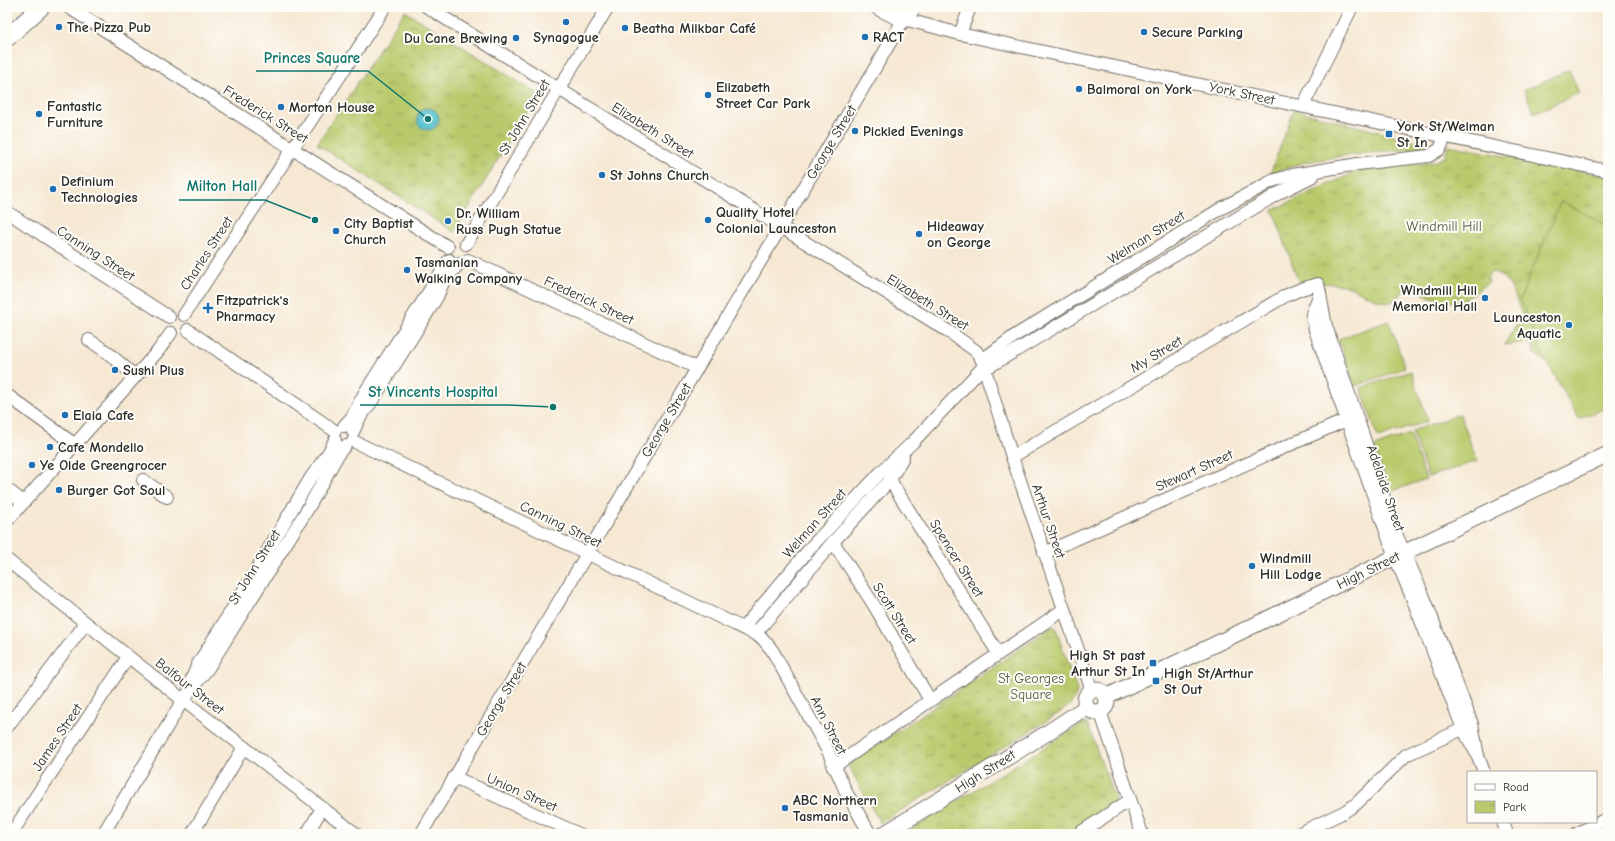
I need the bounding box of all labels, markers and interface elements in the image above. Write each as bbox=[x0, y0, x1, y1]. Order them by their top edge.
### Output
marker: Synagogue bbox=[561, 17, 571, 27]
place label: The Pizza Pub bbox=[67, 19, 151, 36]
place label: Beatha Milkbar Café bbox=[633, 20, 756, 37]
marker: The Pizza Pub bbox=[54, 22, 64, 32]
marker: Beatha Milkbar Café bbox=[620, 23, 630, 33]
place label: Secure Parking bbox=[1152, 24, 1243, 41]
marker: Secure Parking bbox=[1139, 27, 1149, 37]
place label: Synagogue bbox=[533, 29, 599, 46]
place label: RACT bbox=[873, 29, 905, 46]
place label: Du Cane Brewing bbox=[404, 30, 508, 47]
marker: RACT bbox=[860, 32, 870, 42]
marker: Du Cane Brewing bbox=[511, 33, 521, 43]
callout: Princes Square bbox=[256, 44, 368, 71]
text: Princes Square bbox=[264, 49, 360, 67]
street label: St John Street bbox=[495, 76, 554, 158]
street label: York Street bbox=[1207, 78, 1277, 109]
place label: Elizabeth Street Car Park bbox=[716, 79, 810, 112]
place label: Balmoral on York bbox=[1087, 81, 1192, 98]
street label: Frederick Street bbox=[220, 82, 312, 148]
marker: Balmoral on York bbox=[1074, 84, 1084, 94]
marker: Elizabeth Street Car Park bbox=[703, 90, 713, 100]
place label: Fantastic Furniture bbox=[47, 98, 103, 131]
street label: Elizabeth Street bbox=[609, 98, 698, 163]
place label: Morton House bbox=[289, 99, 375, 116]
street label: George Street bbox=[803, 101, 861, 183]
marker: Morton House bbox=[276, 102, 286, 112]
marker: Fantastic Furniture bbox=[34, 109, 44, 119]
place label: York St/Welman St In bbox=[1397, 118, 1495, 151]
place label: Pickled Evenings bbox=[863, 123, 963, 140]
marker: Pickled Evenings bbox=[850, 126, 860, 136]
marker: York St/Welman St In bbox=[1384, 129, 1394, 139]
place label: St Johns Church bbox=[610, 167, 709, 184]
marker: St Johns Church bbox=[597, 170, 607, 180]
place label: Definium Technologies bbox=[61, 173, 137, 206]
callout: Milton Hall bbox=[179, 173, 265, 200]
text: Milton Hall bbox=[187, 177, 257, 195]
marker: Definium Technologies bbox=[48, 184, 58, 194]
place label: Quality Hotel Colonial Launceston bbox=[716, 204, 836, 237]
place label: Dr. William Russ Pugh Statue bbox=[456, 205, 561, 238]
street label: Welman Street bbox=[1105, 206, 1189, 268]
street label: Charles Street bbox=[176, 212, 237, 293]
place label: City Baptist Church bbox=[344, 215, 414, 248]
marker: Quality Hotel Colonial Launceston bbox=[703, 215, 713, 225]
marker: Dr. William Russ Pugh Statue bbox=[443, 216, 453, 226]
place label: Hideaway on George bbox=[927, 218, 991, 251]
park label: Windmill Hill bbox=[1406, 218, 1482, 235]
street label: Canning Street bbox=[54, 222, 139, 285]
marker: City Baptist Church bbox=[331, 226, 341, 236]
marker: Hideaway on George bbox=[914, 229, 924, 239]
place label: Tasmanian Walking Company bbox=[415, 254, 523, 287]
marker: Tasmanian Walking Company bbox=[402, 265, 412, 275]
street label: Elizabeth Street bbox=[884, 270, 973, 335]
street label: Frederick Street bbox=[541, 272, 637, 329]
place label: Windmill Hill Memorial Hall bbox=[1392, 282, 1477, 315]
place label: Fitzpatrick's Pharmacy bbox=[216, 292, 288, 325]
marker: Windmill Hill Memorial Hall bbox=[1480, 293, 1490, 303]
marker: Fitzpatrick's Pharmacy bbox=[203, 303, 213, 313]
place label: Launceston Aquatic bbox=[1493, 309, 1561, 342]
marker: Launceston Aquatic bbox=[1564, 320, 1574, 330]
street label: My Street bbox=[1127, 332, 1186, 377]
place label: Sushi Plus bbox=[123, 362, 184, 379]
marker: Sushi Plus bbox=[110, 365, 120, 375]
callout: St Vincents Hospital bbox=[360, 378, 506, 405]
street label: George Street bbox=[638, 379, 696, 461]
text: St Vincents Hospital bbox=[368, 383, 498, 401]
place label: Elaia Cafe bbox=[73, 407, 134, 424]
marker: Elaia Cafe bbox=[60, 410, 70, 420]
place label: Cafe Mondello bbox=[58, 439, 144, 456]
marker: Cafe Mondello bbox=[45, 442, 55, 452]
street label: Adelaide Street bbox=[1363, 443, 1409, 535]
street label: Stewart Street bbox=[1153, 445, 1236, 495]
place label: Ye Olde Greengrocer bbox=[40, 457, 167, 474]
marker: Ye Olde Greengrocer bbox=[27, 460, 37, 470]
place label: Burger Got Soul bbox=[67, 482, 165, 499]
street label: Arthur Street bbox=[1028, 482, 1070, 562]
street label: Welman Street bbox=[779, 484, 851, 562]
marker: Burger Got Soul bbox=[54, 485, 64, 495]
street label: Canning Street bbox=[517, 497, 606, 552]
street label: Spencer Street bbox=[926, 516, 988, 601]
street label: St John Street bbox=[225, 526, 285, 608]
street label: High Street bbox=[1334, 547, 1403, 593]
place label: Windmill Hill Lodge bbox=[1260, 550, 1321, 583]
marker: Windmill Hill Lodge bbox=[1247, 561, 1257, 571]
street label: Scott Street bbox=[869, 579, 921, 648]
place label: High St past Arthur St In bbox=[1069, 647, 1145, 680]
street label: Balfour Street bbox=[152, 654, 228, 719]
street label: George Street bbox=[473, 658, 531, 740]
marker: High St past Arthur St In bbox=[1148, 658, 1158, 668]
place label: High St/Arthur St Out bbox=[1164, 665, 1253, 698]
park label: St Georges Square bbox=[998, 670, 1064, 703]
marker: High St/Arthur St Out bbox=[1151, 676, 1161, 686]
street label: Ann Street bbox=[807, 693, 851, 758]
street label: James Street bbox=[29, 699, 87, 774]
street label: High Street bbox=[952, 746, 1019, 797]
street label: Union Street bbox=[484, 769, 561, 816]
legend bbox=[1467, 771, 1597, 823]
text: Road bbox=[1503, 780, 1529, 794]
place label: ABC Northern Tasmania bbox=[793, 792, 877, 825]
text: Park bbox=[1503, 800, 1526, 814]
marker: ABC Northern Tasmania bbox=[780, 803, 790, 813]

